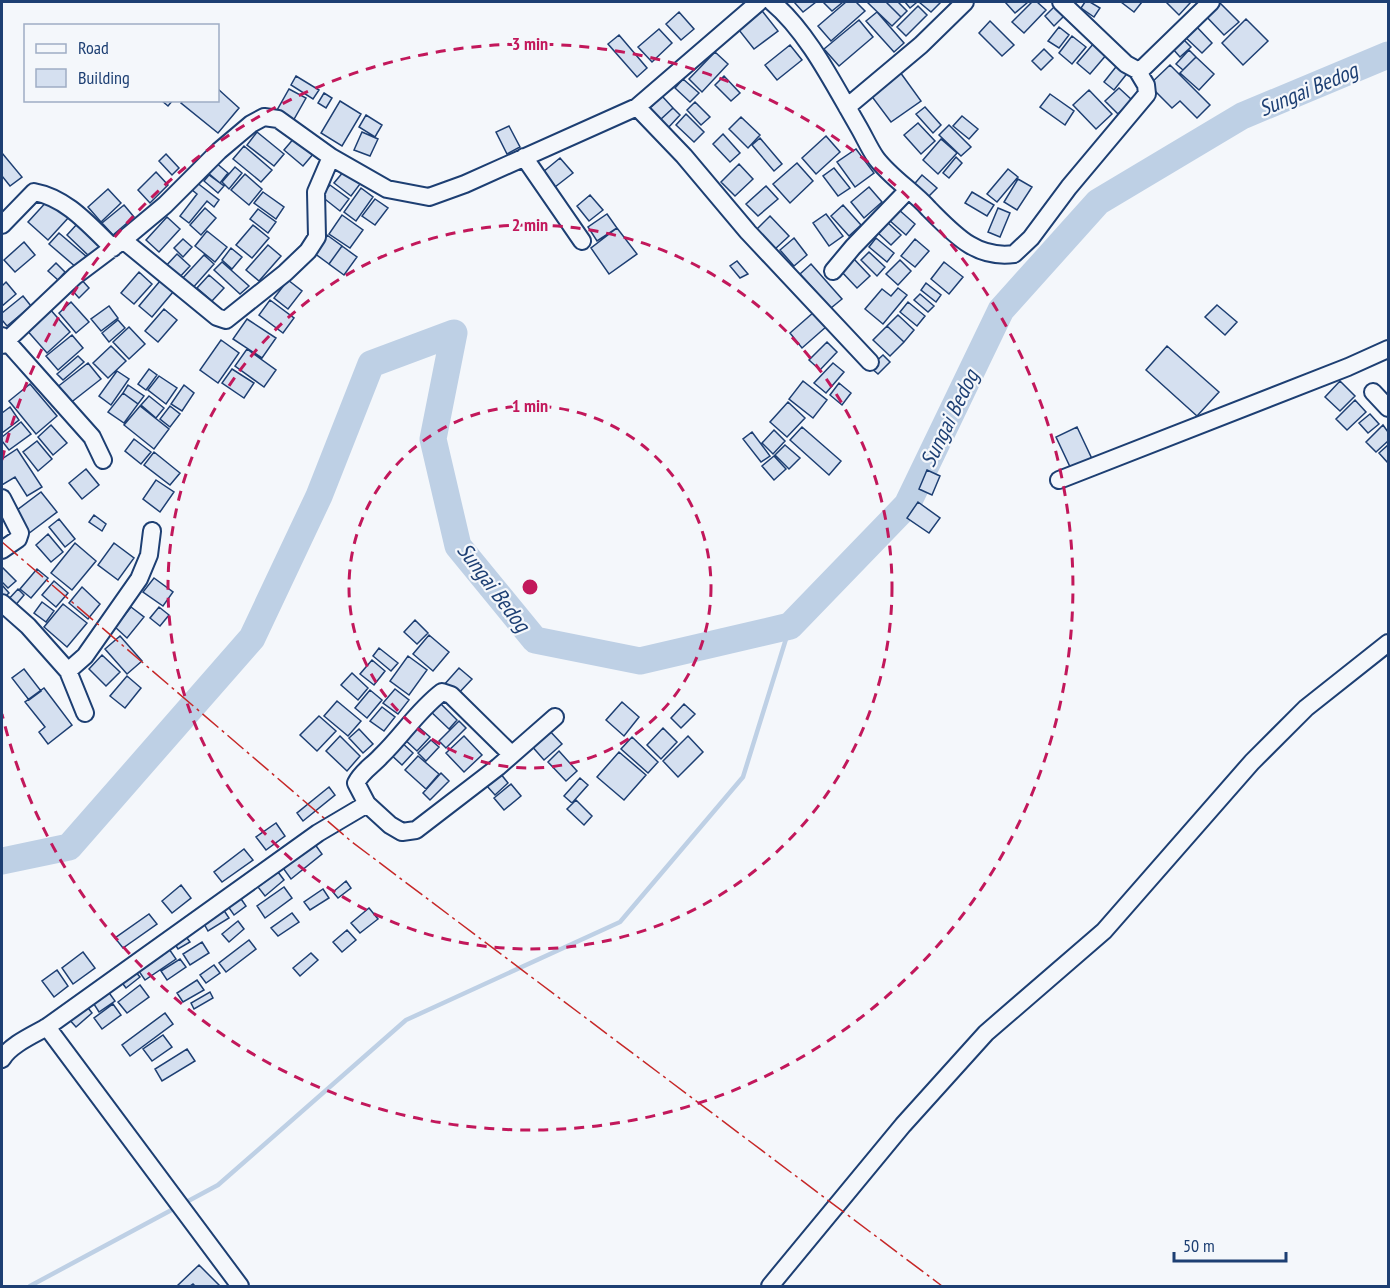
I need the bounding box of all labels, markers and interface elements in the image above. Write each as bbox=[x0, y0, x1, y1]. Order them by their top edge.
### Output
legend bbox=[24, 24, 219, 102]
text: 3 min bbox=[512, 32, 548, 55]
text: Road bbox=[78, 36, 109, 59]
water label: Sungai Bedog bbox=[1254, 55, 1363, 122]
text: Building bbox=[78, 66, 130, 89]
text: 2 min bbox=[512, 213, 548, 236]
water label: Sungai Bedog bbox=[914, 364, 985, 471]
text: 1 min bbox=[512, 394, 548, 417]
water label: Sungai Bedog bbox=[451, 537, 537, 638]
centre of rings bbox=[520, 577, 540, 597]
scale bar bbox=[1174, 1225, 1286, 1263]
text: 50 m bbox=[1183, 1234, 1215, 1257]

